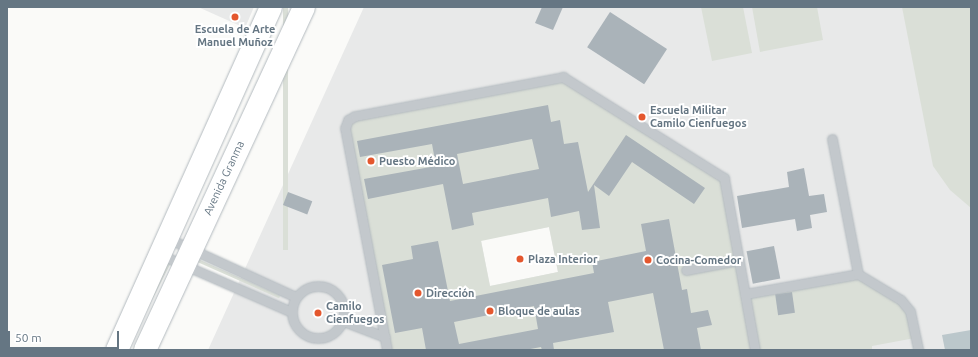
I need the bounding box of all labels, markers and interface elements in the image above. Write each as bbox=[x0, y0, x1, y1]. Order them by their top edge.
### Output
marker: Escuela de Arte Manuel Muñoz bbox=[230, 12, 240, 22]
place label: Escuela de Arte Manuel Muñoz bbox=[195, 23, 275, 49]
place label: Escuela Militar Camilo Cienfuegos bbox=[650, 104, 747, 130]
marker: Escuela Militar Camilo Cienfuegos bbox=[637, 112, 647, 122]
street label: Avenida Granma bbox=[201, 139, 247, 217]
place label: Puesto Médico bbox=[379, 154, 455, 168]
marker: Puesto Médico bbox=[366, 156, 376, 166]
place label: Plaza Interior bbox=[528, 252, 598, 266]
place label: Cocina-Comedor bbox=[656, 253, 741, 267]
marker: Plaza Interior bbox=[515, 254, 525, 264]
marker: Cocina-Comedor bbox=[643, 255, 653, 265]
place label: Dirección bbox=[426, 286, 475, 300]
marker: Dirección bbox=[413, 288, 423, 298]
place label: Camilo Cienfuegos bbox=[326, 300, 384, 326]
place label: Bloque de aulas bbox=[498, 304, 580, 318]
marker: Bloque de aulas bbox=[485, 306, 495, 316]
marker: Camilo Cienfuegos bbox=[313, 308, 323, 318]
scale bar bbox=[10, 323, 121, 349]
text: 50 m bbox=[15, 331, 42, 344]

